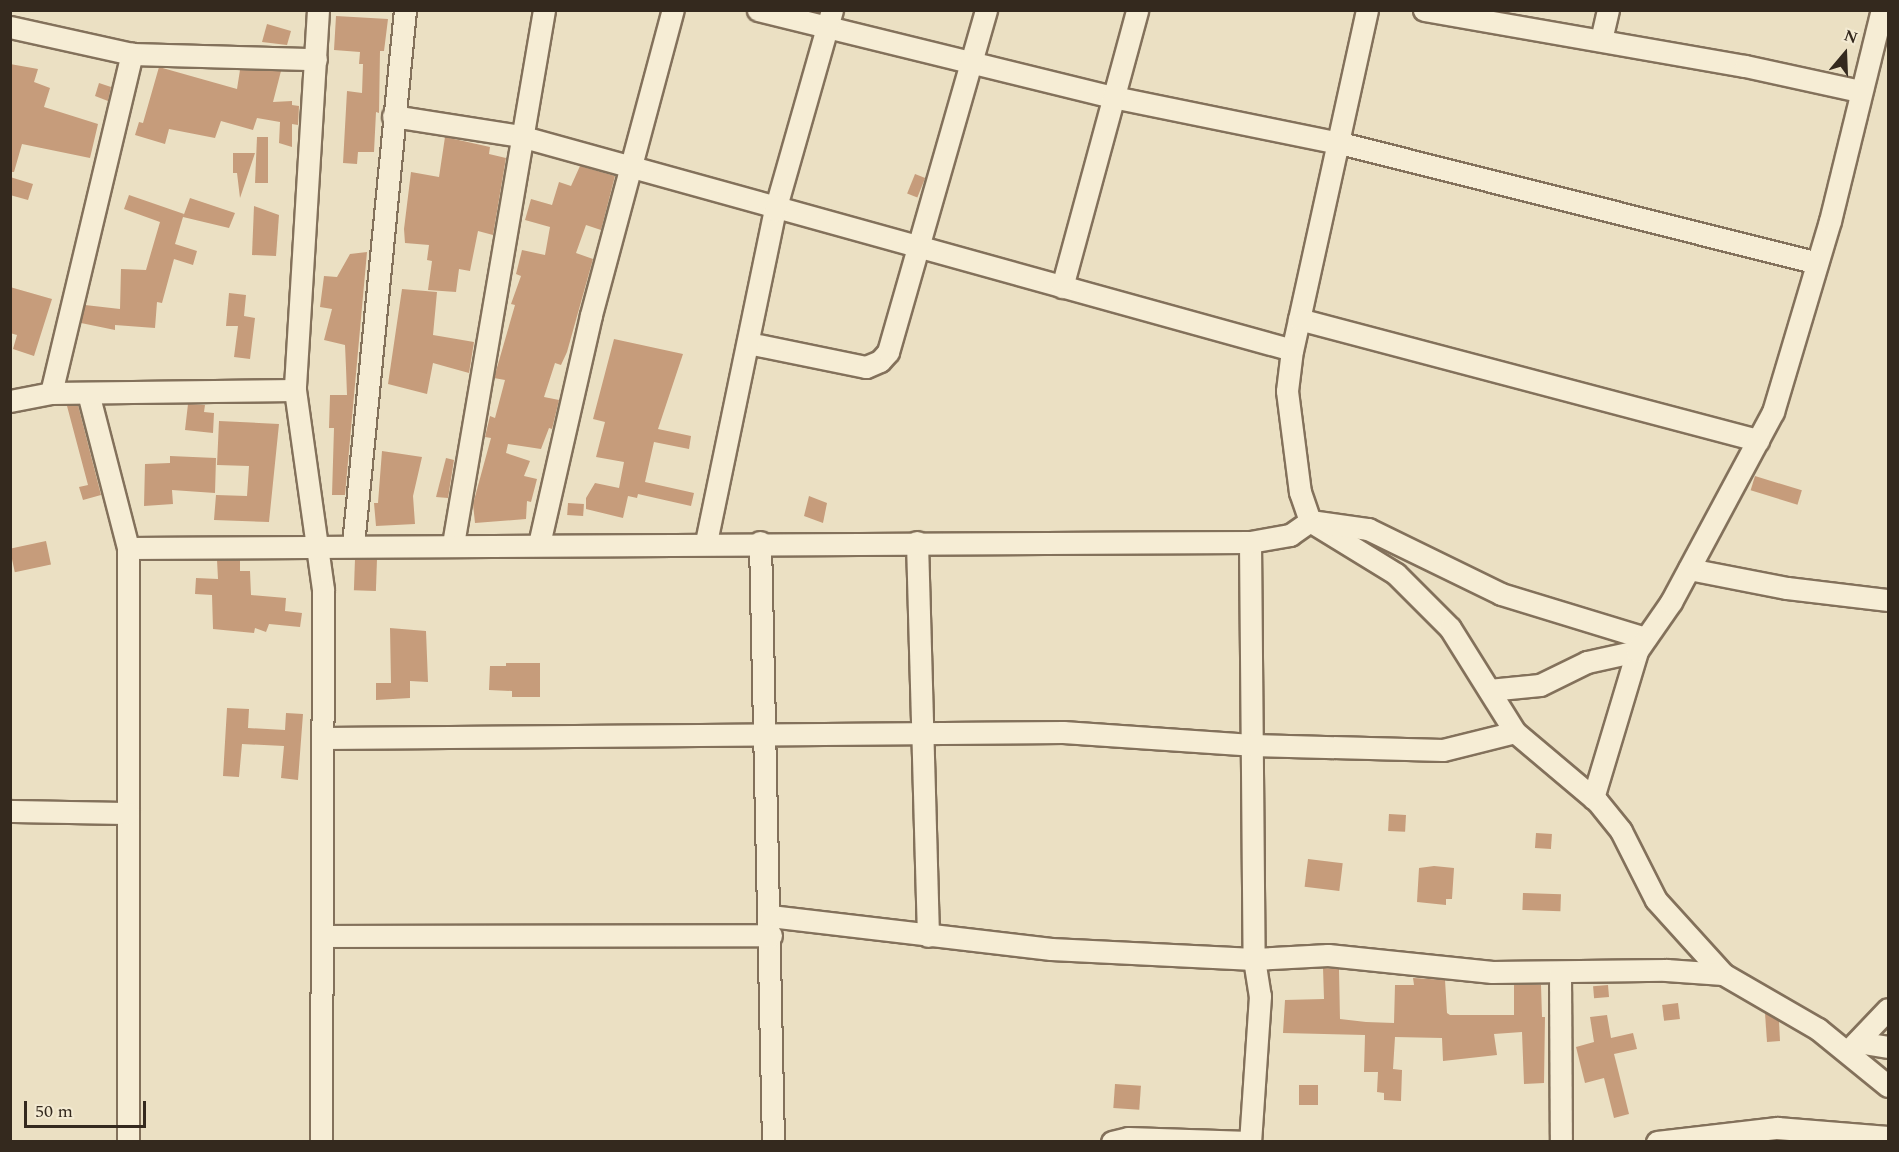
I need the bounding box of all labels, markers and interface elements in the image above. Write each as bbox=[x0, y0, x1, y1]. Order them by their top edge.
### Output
north arrow bbox=[1815, 24, 1875, 84]
text: N bbox=[1841, 24, 1861, 50]
scale bar bbox=[27, 1089, 148, 1127]
text: 50 m bbox=[35, 1098, 73, 1125]

